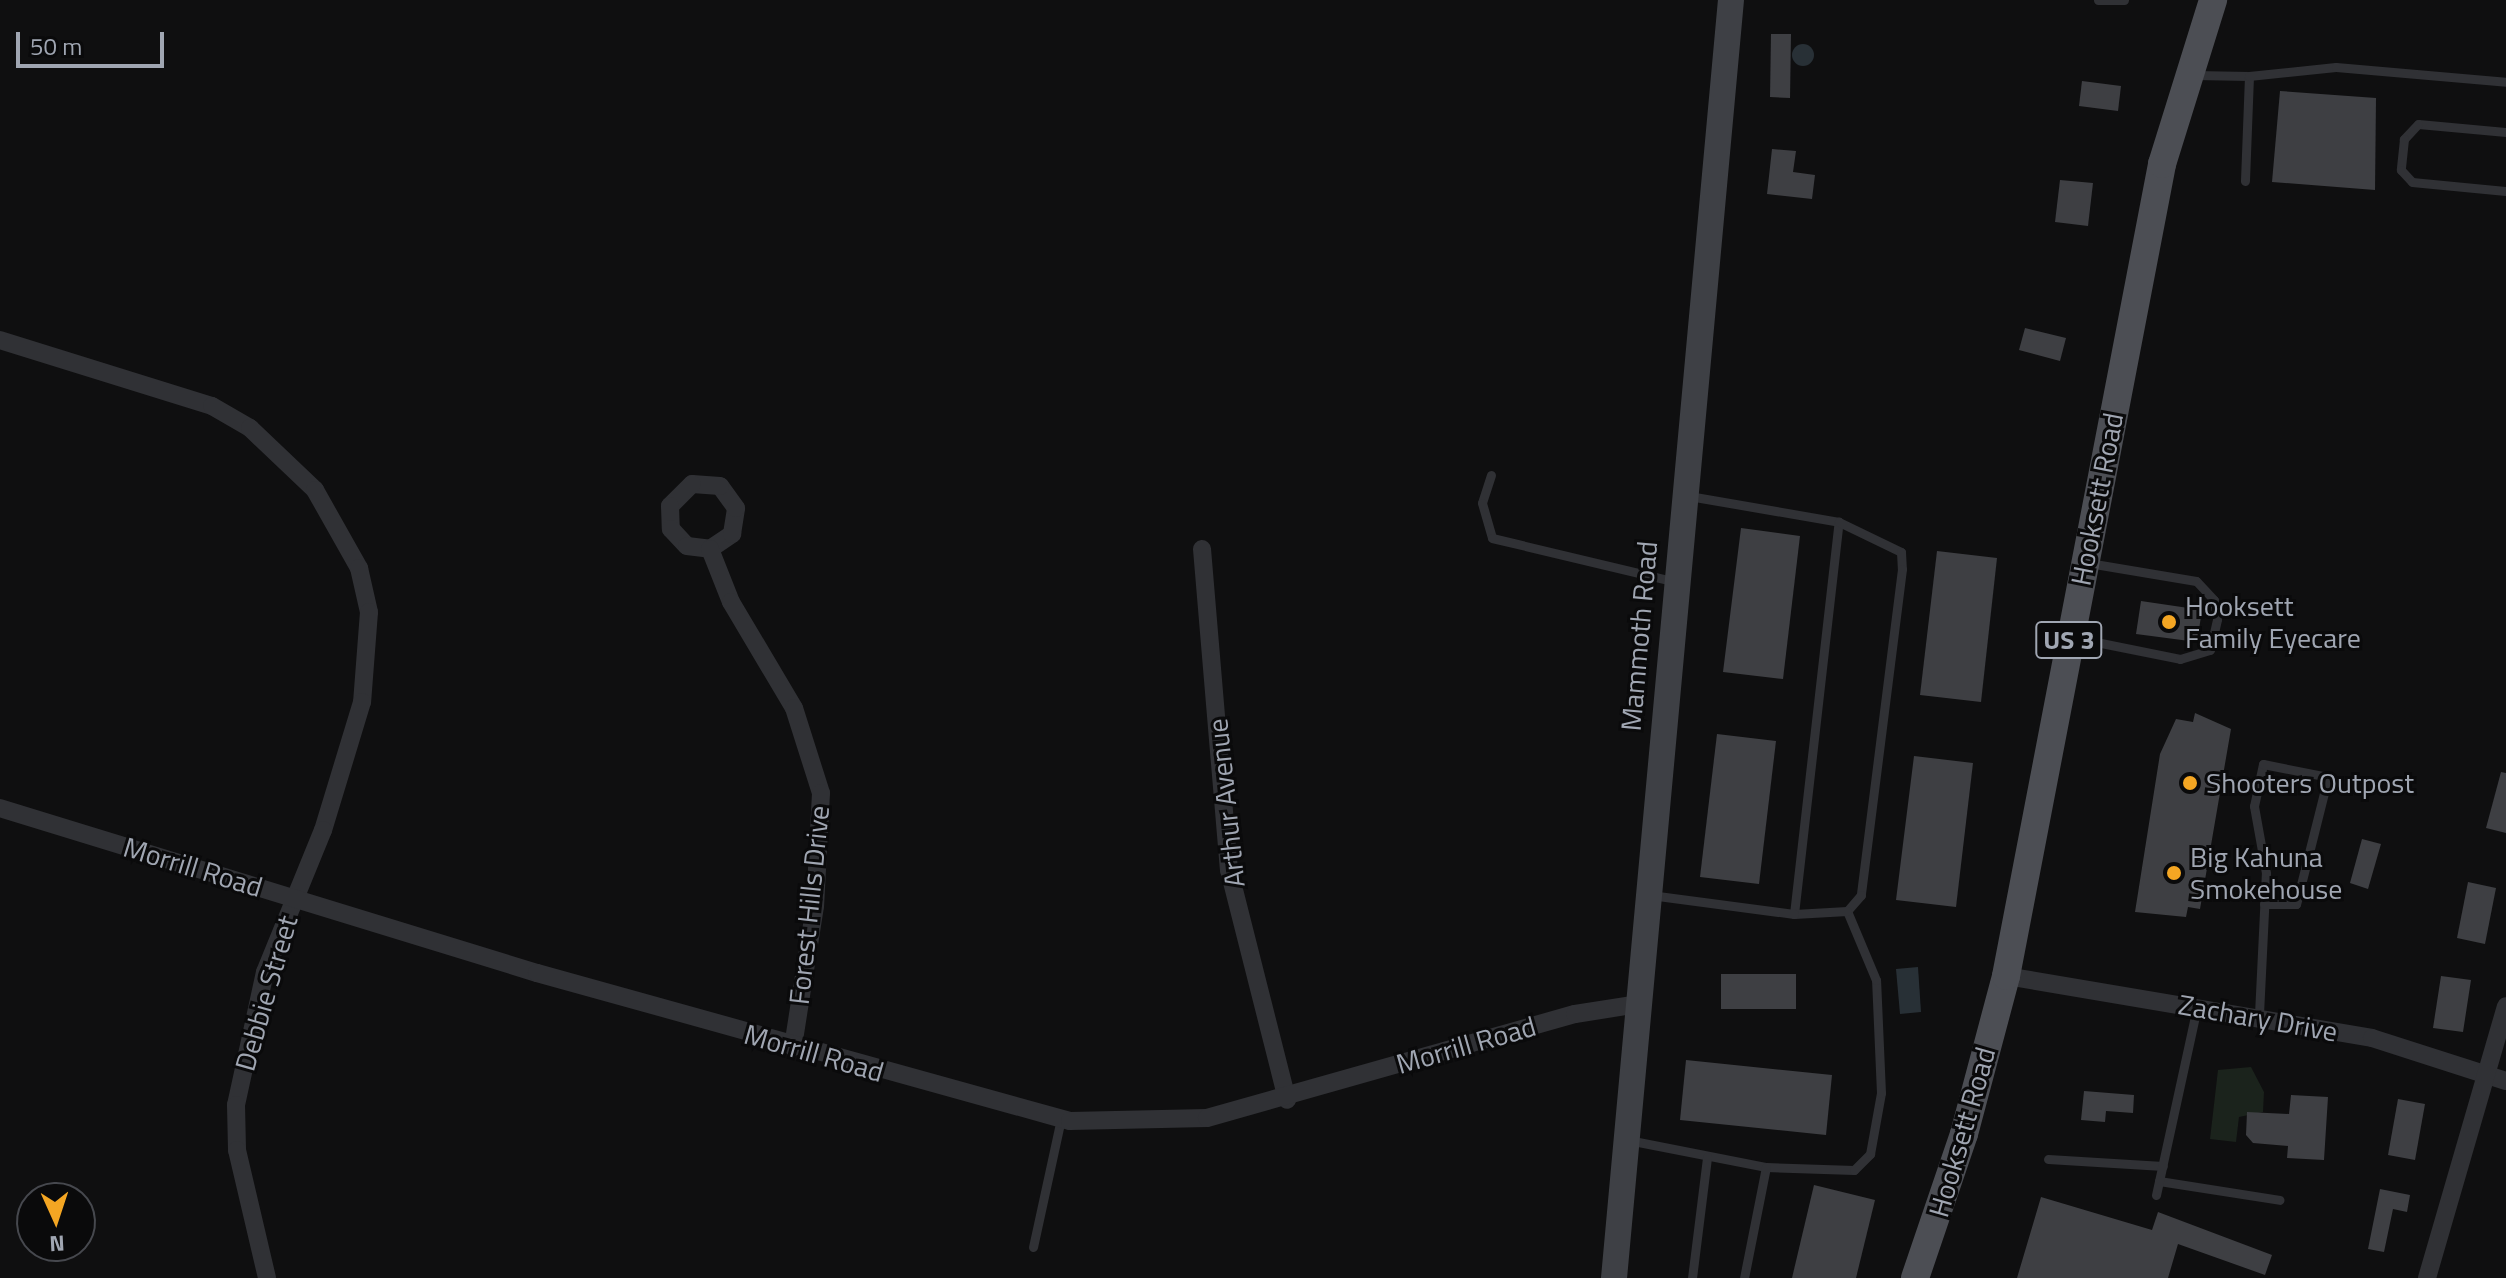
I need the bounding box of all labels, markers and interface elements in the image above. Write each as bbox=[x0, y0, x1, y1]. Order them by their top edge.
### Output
scale bar bbox=[20, 16, 168, 66]
text: 50 m bbox=[30, 28, 82, 64]
street label: Hooksett Road bbox=[2064, 410, 2130, 588]
street label: Mammoth Road bbox=[1614, 540, 1664, 732]
place label: Hooksett Family Eyecare bbox=[2185, 589, 2361, 655]
marker: Hooksett Family Eyecare bbox=[2160, 613, 2178, 631]
road number: US 3 bbox=[2035, 618, 2103, 662]
street label: Arthur Avenue bbox=[1200, 717, 1252, 889]
place label: Shooters Outpost bbox=[2206, 766, 2414, 800]
marker: Shooters Outpost bbox=[2181, 774, 2199, 792]
street label: Forest Hills Drive bbox=[782, 804, 836, 1006]
street label: Morrill Road bbox=[120, 830, 266, 904]
place label: Big Kahuna Smokehouse bbox=[2190, 840, 2342, 906]
marker: Big Kahuna Smokehouse bbox=[2165, 864, 2183, 882]
street label: Debbie Street bbox=[228, 911, 304, 1075]
street label: Zachary Drive bbox=[2176, 987, 2340, 1049]
street label: Morrill Road bbox=[1392, 1009, 1540, 1081]
street label: Morrill Road bbox=[740, 1017, 888, 1089]
street label: Hooksett Road bbox=[1922, 1043, 2002, 1221]
north arrow bbox=[16, 1182, 96, 1262]
text: N bbox=[49, 1227, 66, 1261]

